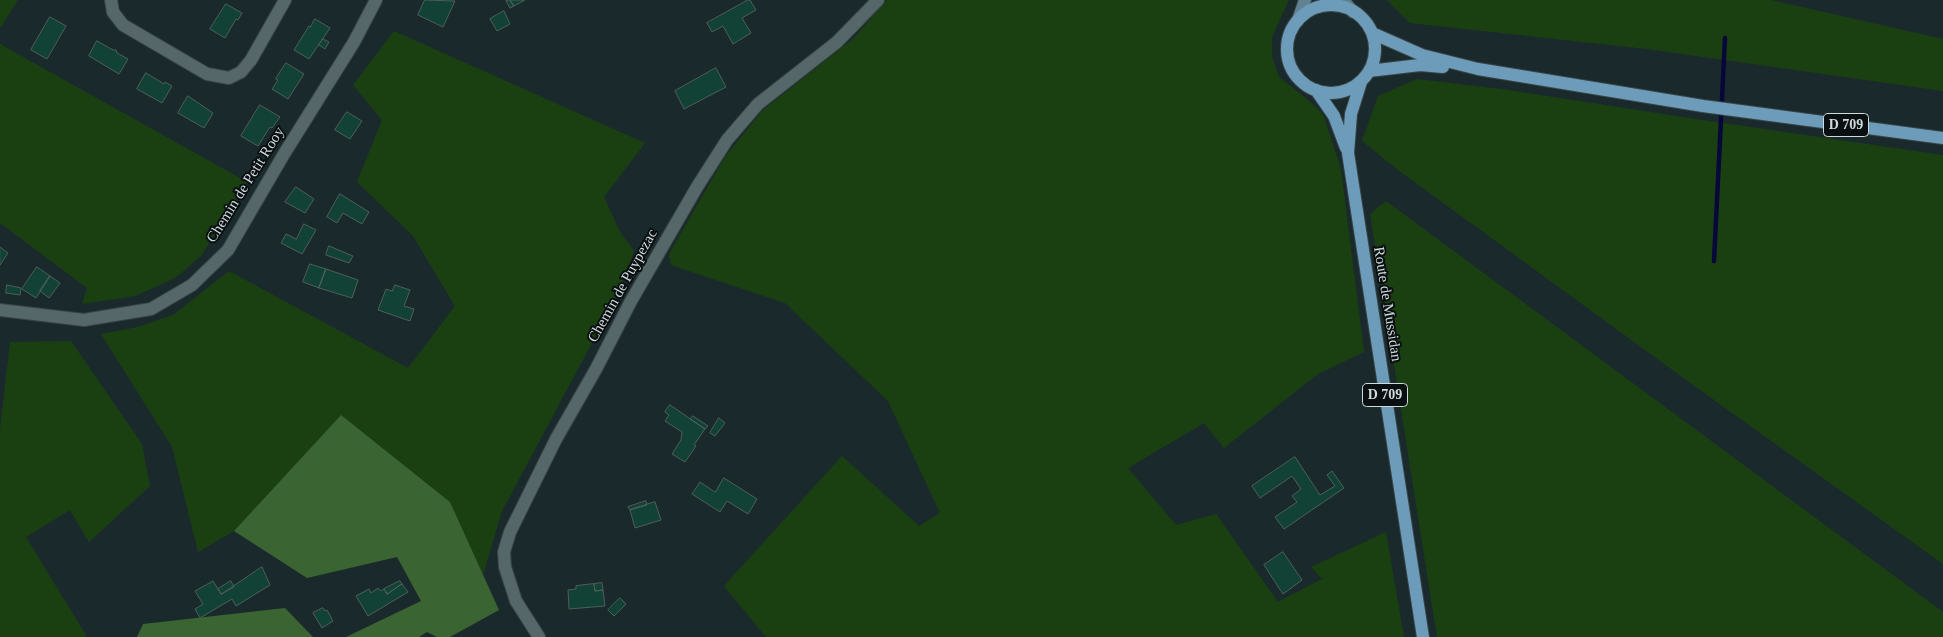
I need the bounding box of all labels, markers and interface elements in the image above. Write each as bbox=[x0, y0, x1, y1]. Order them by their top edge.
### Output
road number: D 709 bbox=[1824, 114, 1868, 136]
street label: Chemin de Petit Rooy bbox=[203, 124, 289, 246]
street label: Chemin de Puypezac bbox=[584, 226, 662, 346]
street label: Route de Mussidan bbox=[1369, 245, 1405, 363]
road number: D 709 bbox=[1362, 384, 1408, 406]

